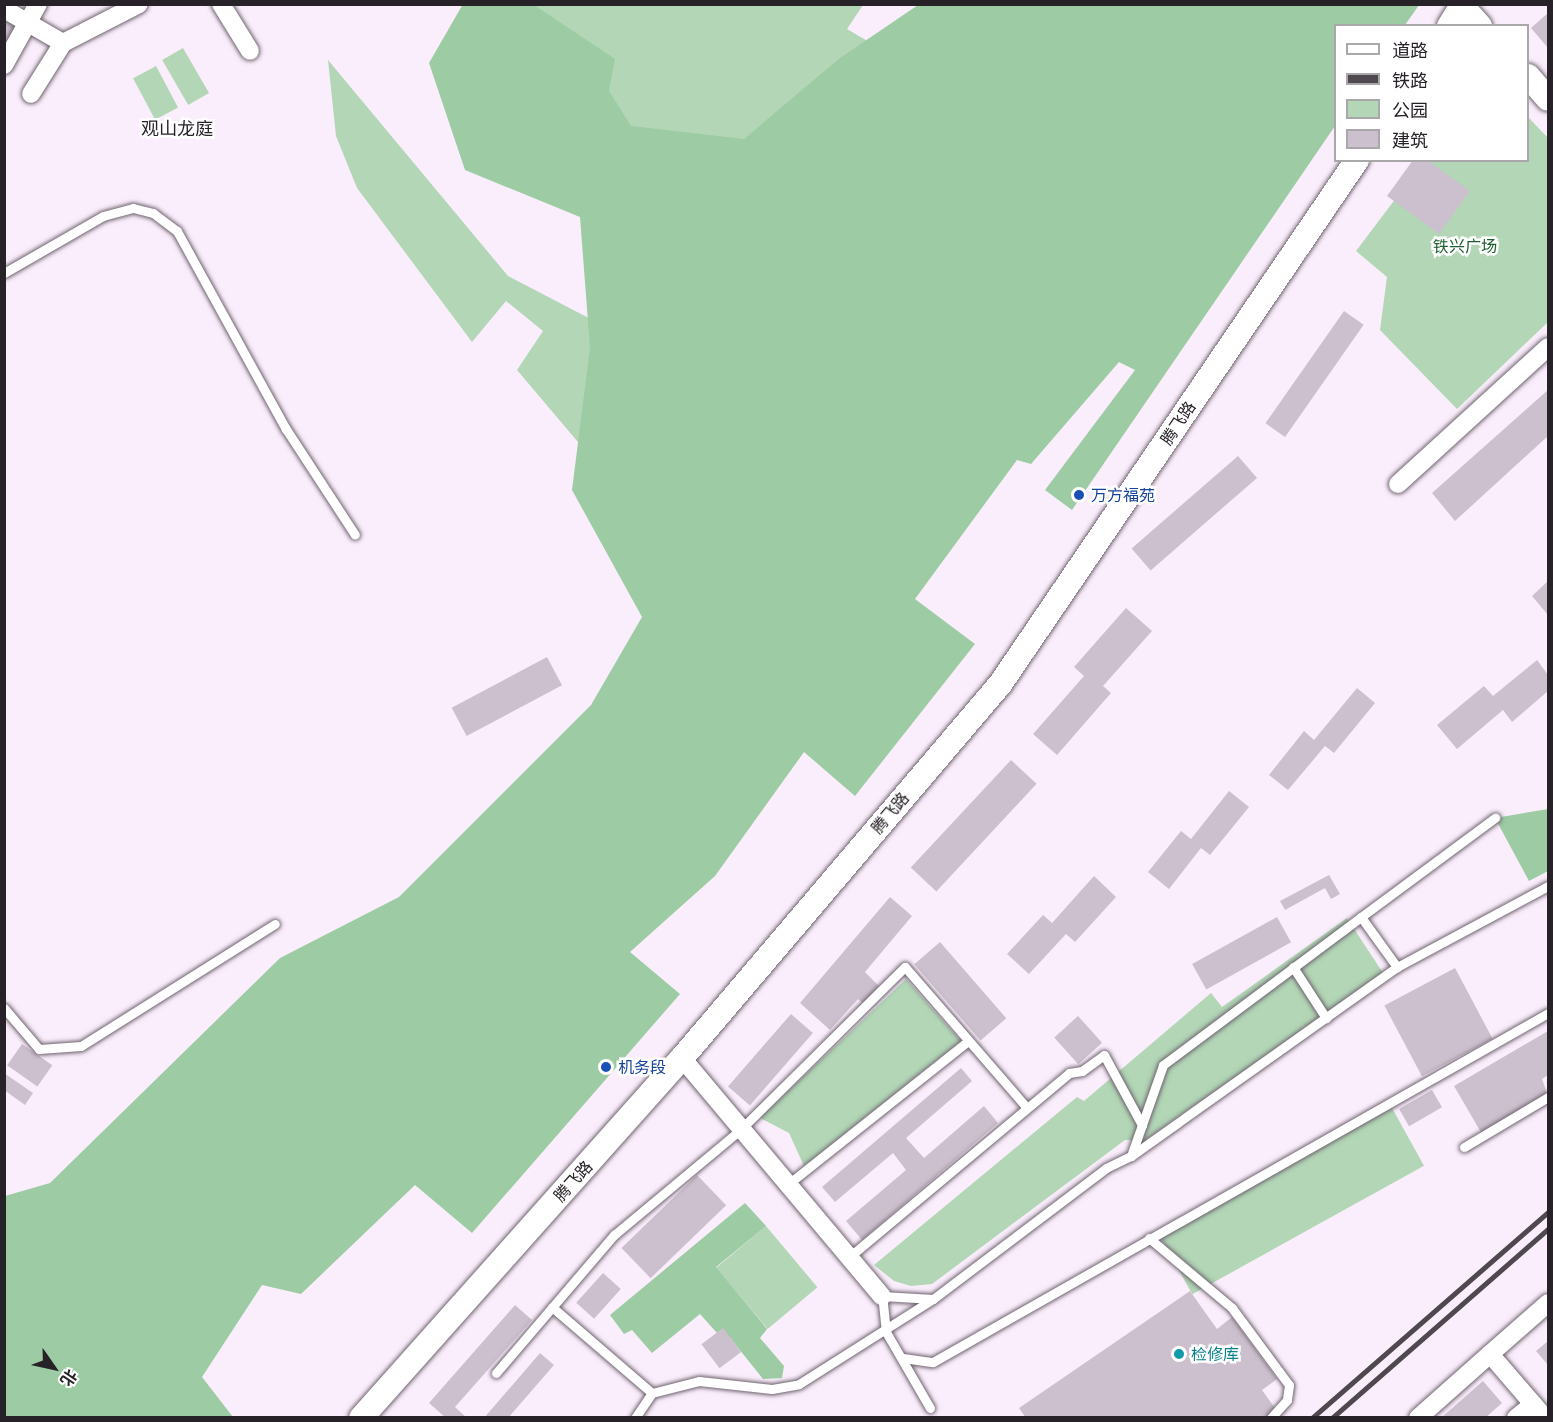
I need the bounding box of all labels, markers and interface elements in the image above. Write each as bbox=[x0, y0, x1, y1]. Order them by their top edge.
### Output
legend bbox=[1334, 24, 1529, 162]
text: 道路 bbox=[1392, 40, 1428, 61]
text: 铁路 bbox=[1392, 70, 1428, 91]
text: 公园 bbox=[1392, 100, 1428, 121]
district label: 观山龙庭 bbox=[141, 118, 213, 140]
text: 建筑 bbox=[1392, 130, 1428, 151]
park label: 铁兴广场 bbox=[1433, 236, 1497, 256]
street label: 腾飞路 bbox=[1157, 398, 1199, 448]
place label: 万方福苑 bbox=[1091, 485, 1155, 505]
marker: 万方福苑 bbox=[1072, 488, 1086, 502]
street label: 腾飞路 bbox=[867, 788, 913, 838]
place label: 机务段 bbox=[618, 1057, 666, 1077]
marker: 机务段 bbox=[599, 1060, 613, 1074]
street label: 腾飞路 bbox=[550, 1157, 596, 1205]
north arrow bbox=[24, 1338, 84, 1398]
place label: 检修库 bbox=[1191, 1344, 1239, 1364]
marker: 检修库 bbox=[1172, 1347, 1186, 1361]
text: 北 bbox=[56, 1366, 82, 1390]

